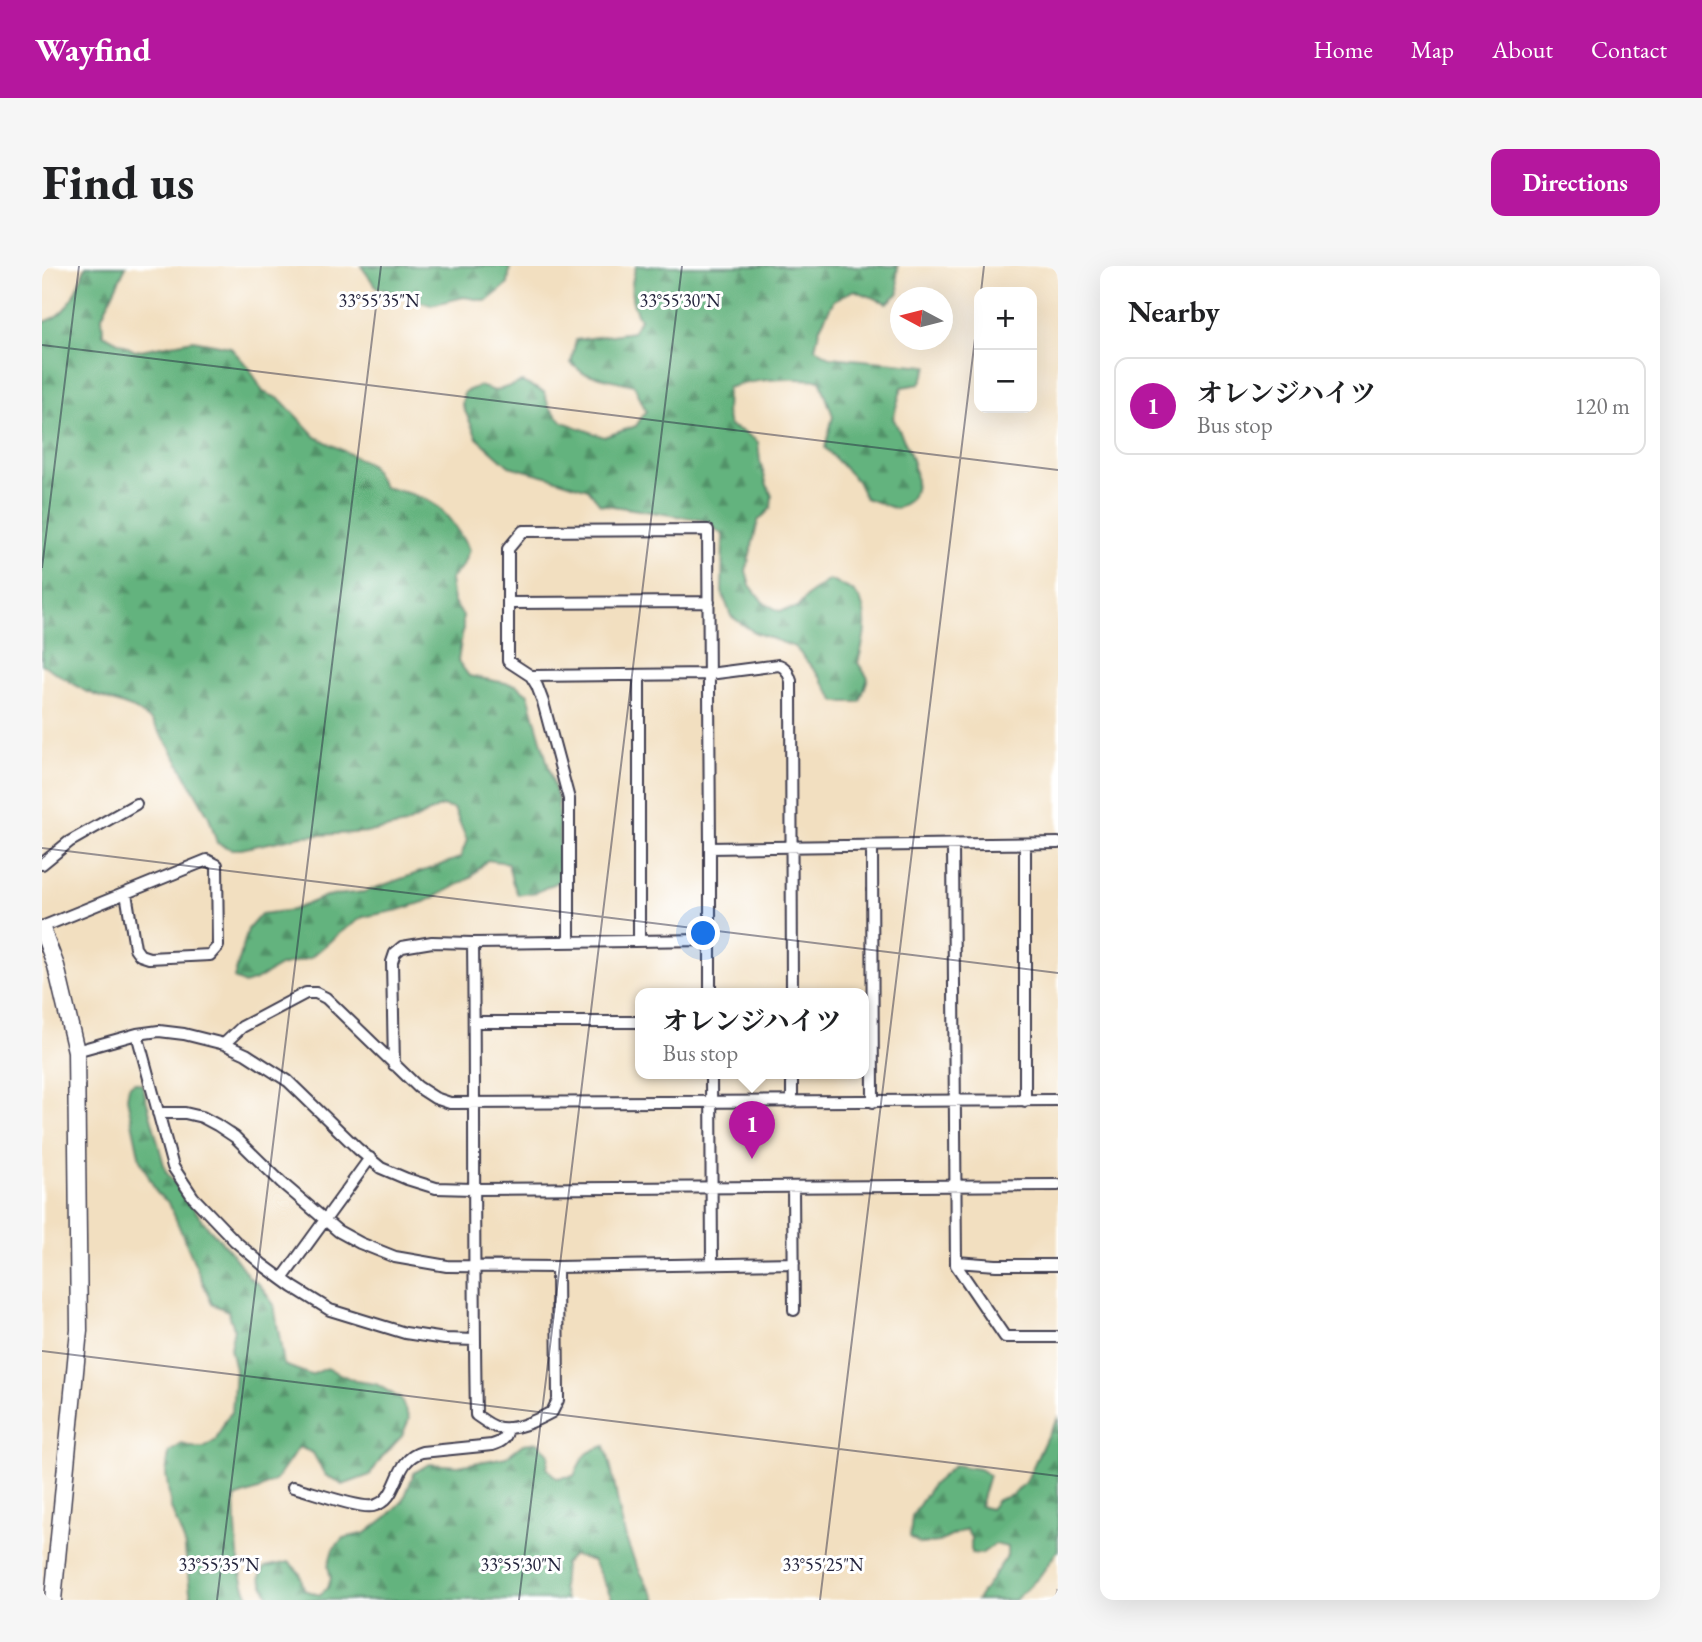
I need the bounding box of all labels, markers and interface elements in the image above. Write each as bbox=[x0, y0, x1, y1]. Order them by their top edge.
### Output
text: Wayfind bbox=[35, 28, 151, 71]
text: Home bbox=[1313, 34, 1373, 65]
text: Map bbox=[1411, 34, 1454, 65]
text: About bbox=[1492, 34, 1553, 65]
text: Contact bbox=[1591, 34, 1667, 65]
button: Directions bbox=[1491, 149, 1660, 216]
text: Find us bbox=[42, 150, 194, 214]
north arrow bbox=[890, 287, 953, 350]
map controls bbox=[974, 287, 1037, 413]
button: + bbox=[974, 287, 1037, 350]
text: 33°55'35"N bbox=[339, 289, 420, 312]
text: 33°55'30"N bbox=[640, 289, 721, 312]
text: Nearby bbox=[1128, 292, 1220, 331]
button: − bbox=[974, 350, 1037, 413]
text: オレンジハイツ bbox=[1197, 376, 1376, 410]
text: 1 bbox=[1147, 391, 1159, 421]
text: 120 m bbox=[1574, 391, 1630, 421]
text: Bus stop bbox=[1197, 410, 1273, 440]
your location bbox=[686, 916, 720, 950]
popup bbox=[635, 988, 869, 1079]
text: オレンジハイツ bbox=[663, 1004, 841, 1038]
text: Bus stop bbox=[663, 1038, 738, 1068]
pin: 1 bbox=[729, 1101, 775, 1159]
text: 33°55'35"N bbox=[179, 1553, 260, 1576]
text: 33°55'30"N bbox=[481, 1553, 562, 1576]
text: 33°55'25"N bbox=[783, 1553, 864, 1576]

